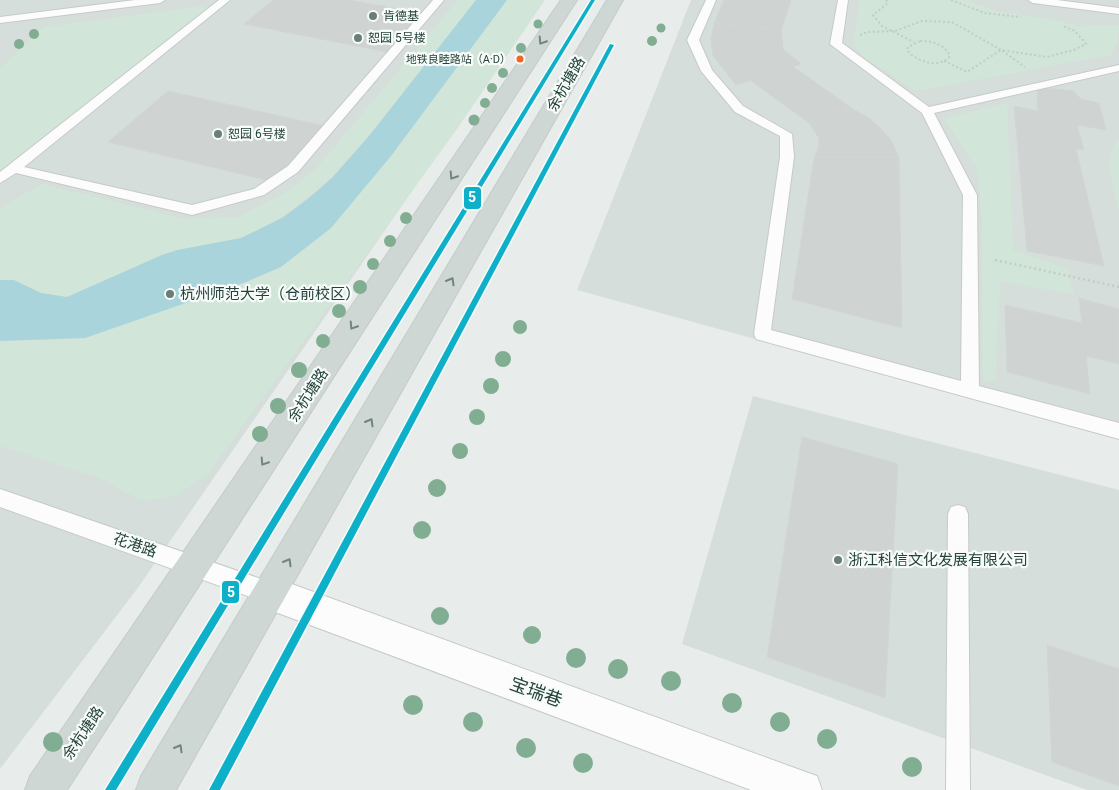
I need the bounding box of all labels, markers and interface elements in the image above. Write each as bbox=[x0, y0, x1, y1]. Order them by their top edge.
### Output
place label: 肯德基 bbox=[383, 9, 419, 23]
marker: 肯德基 bbox=[367, 10, 379, 22]
place label: 恕园 5号楼 bbox=[368, 31, 426, 45]
marker: 恕园 5号楼 bbox=[352, 32, 364, 44]
one-way arrow bbox=[539, 35, 548, 44]
place label: 地铁良睦路站（A·D） bbox=[406, 53, 511, 66]
marker: 地铁良睦路站（A·D） bbox=[515, 54, 525, 64]
street label: 余杭塘路 bbox=[543, 54, 589, 114]
place label: 恕园 6号楼 bbox=[228, 127, 286, 141]
marker: 恕园 6号楼 bbox=[212, 128, 224, 140]
one-way arrow bbox=[449, 171, 459, 180]
line badge: 5 bbox=[463, 186, 482, 210]
text: 5 bbox=[468, 189, 476, 205]
one-way arrow bbox=[445, 278, 455, 287]
place label: 杭州师范大学（仓前校区） bbox=[180, 285, 360, 303]
marker: 杭州师范大学（仓前校区） bbox=[164, 288, 176, 300]
one-way arrow bbox=[350, 321, 359, 330]
street label: 余杭塘路 bbox=[284, 365, 332, 425]
one-way arrow bbox=[363, 418, 373, 427]
one-way arrow bbox=[260, 457, 270, 466]
street label: 花港路 bbox=[111, 529, 159, 561]
place label: 浙江科信文化发展有限公司 bbox=[848, 551, 1028, 569]
marker: 浙江科信文化发展有限公司 bbox=[832, 554, 844, 566]
one-way arrow bbox=[281, 559, 291, 568]
line badge: 5 bbox=[221, 580, 240, 604]
text: 5 bbox=[227, 584, 235, 600]
street label: 宝瑞巷 bbox=[507, 672, 565, 711]
street label: 余杭塘路 bbox=[59, 703, 107, 763]
one-way arrow bbox=[173, 744, 183, 753]

